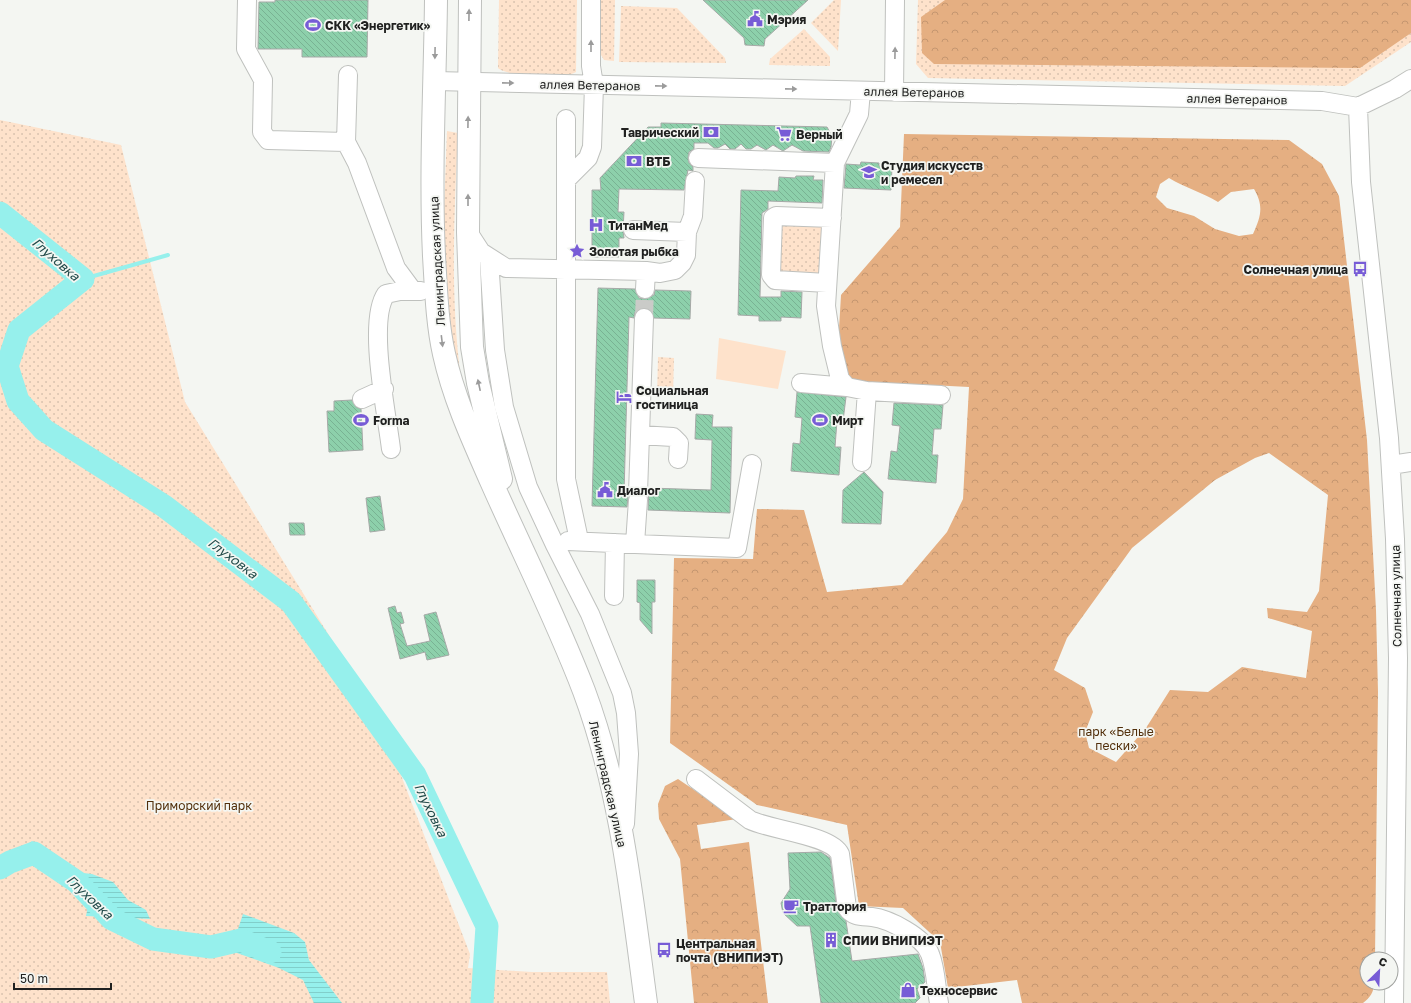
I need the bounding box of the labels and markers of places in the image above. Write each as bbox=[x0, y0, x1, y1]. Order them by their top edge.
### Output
public building icon: Мэрия bbox=[746, 10, 764, 28]
place label: Мэрия bbox=[767, 12, 806, 27]
sports icon: СКК «Энергетик» bbox=[304, 16, 322, 34]
place label: СКК «Энергетик» bbox=[325, 18, 431, 33]
bank icon: Таврический bbox=[702, 123, 720, 141]
place label: Таврический bbox=[621, 125, 699, 140]
supermarket icon: Верный bbox=[775, 125, 793, 143]
place label: Верный bbox=[796, 127, 843, 142]
bank icon: ВТБ bbox=[625, 152, 643, 170]
place label: ВТБ bbox=[646, 154, 670, 169]
place label: Студия искусств и ремесел bbox=[881, 158, 983, 187]
school or university icon: Студия искусств и ремесел bbox=[860, 163, 878, 181]
hospital icon: ТитанМед bbox=[587, 216, 605, 234]
place label: ТитанМед bbox=[608, 218, 669, 233]
place icon: Золотая рыбка bbox=[568, 242, 586, 260]
place label: Золотая рыбка bbox=[589, 244, 679, 259]
bus stop icon: Солнечная улица bbox=[1351, 260, 1369, 278]
place label: Солнечная улица bbox=[1244, 262, 1348, 277]
place label: Социальная гостиница bbox=[636, 383, 709, 412]
hotel icon: Социальная гостиница bbox=[615, 388, 633, 406]
sports icon: Forma bbox=[352, 411, 370, 429]
sports icon: Мирт bbox=[811, 411, 829, 429]
place label: Forma bbox=[373, 413, 409, 428]
place label: Мирт bbox=[832, 413, 864, 428]
public building icon: Диалог bbox=[596, 481, 614, 499]
place label: Диалог bbox=[617, 483, 661, 498]
cafe icon: Траттория bbox=[782, 897, 800, 915]
place label: Траттория bbox=[803, 899, 866, 914]
building icon: СПИИ ВНИПИЭТ bbox=[822, 931, 840, 949]
place label: СПИИ ВНИПИЭТ bbox=[843, 933, 943, 948]
place label: Центральная почта (ВНИПИЭТ) bbox=[676, 936, 783, 965]
bus stop icon: Центральная почта (ВНИПИЭТ) bbox=[655, 941, 673, 959]
shop icon: Техносервис bbox=[899, 981, 917, 999]
place label: Техносервис bbox=[920, 983, 998, 998]

